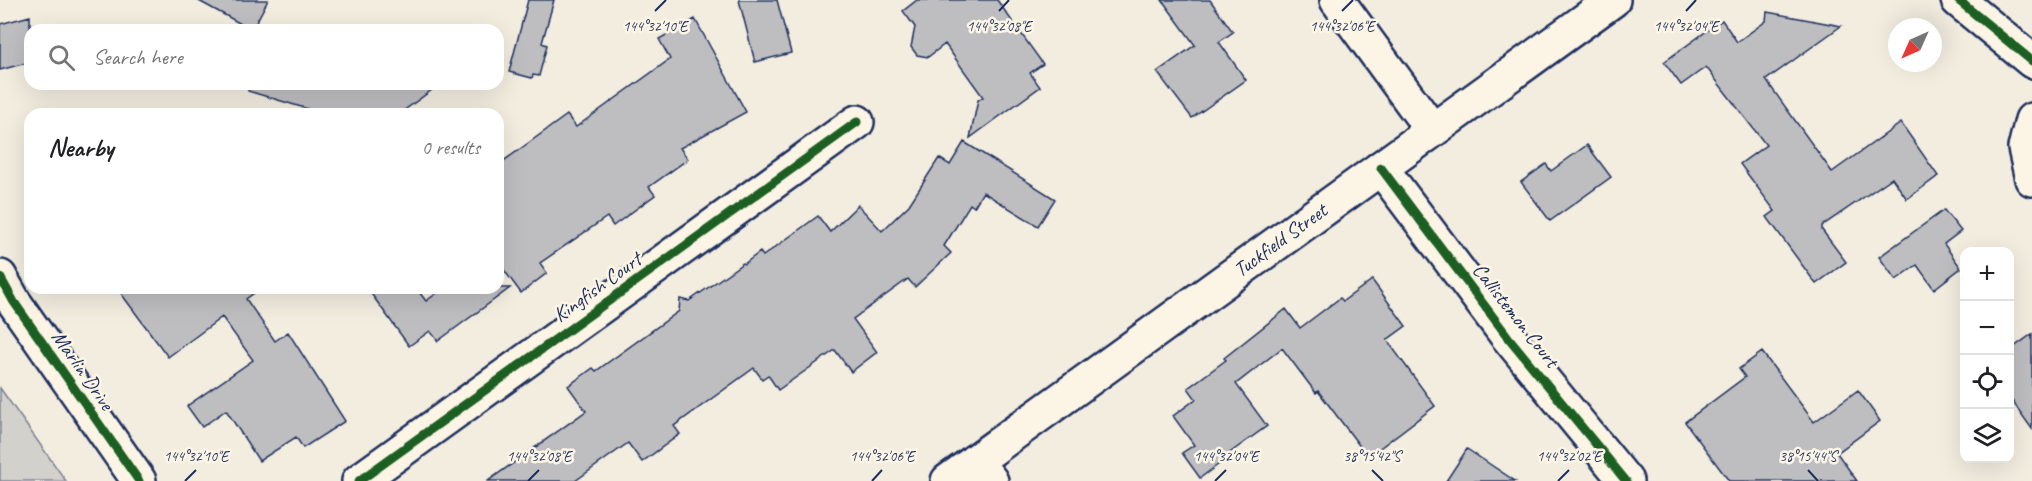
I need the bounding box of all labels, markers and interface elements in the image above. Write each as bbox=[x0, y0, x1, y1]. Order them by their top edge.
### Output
text: 144°32'10"E bbox=[623, 17, 689, 36]
text: 144°32'08"E bbox=[967, 17, 1033, 36]
text: 144°32'06"E bbox=[1310, 17, 1376, 36]
text: 144°32'04"E bbox=[1654, 17, 1720, 36]
north arrow bbox=[1888, 18, 1942, 72]
search box bbox=[24, 24, 504, 90]
icon: search bbox=[45, 41, 78, 74]
text: Search here bbox=[93, 43, 183, 71]
text: Nearby bbox=[48, 131, 113, 164]
text: 0 results bbox=[421, 135, 480, 160]
street label: Tuckfield Street bbox=[1228, 196, 1333, 283]
street label: Kingfish Court bbox=[548, 244, 649, 328]
map controls bbox=[1960, 247, 2014, 463]
button: + bbox=[1960, 247, 2014, 301]
street label: Callistemon Court bbox=[1467, 258, 1566, 374]
button: − bbox=[1960, 301, 2014, 355]
street label: Marlin Drive bbox=[46, 325, 121, 417]
button: locate bbox=[1960, 355, 2014, 409]
button: layers bbox=[1960, 409, 2014, 463]
text: 144°32'10"E bbox=[164, 447, 230, 466]
text: 144°32'08"E bbox=[507, 447, 573, 466]
text: 144°32'06"E bbox=[850, 447, 916, 466]
text: 144°32'04"E bbox=[1194, 447, 1260, 466]
text: 38°15'42"S bbox=[1343, 447, 1403, 466]
text: 144°32'02"E bbox=[1537, 447, 1603, 466]
text: 38°15'44"S bbox=[1779, 447, 1839, 466]

